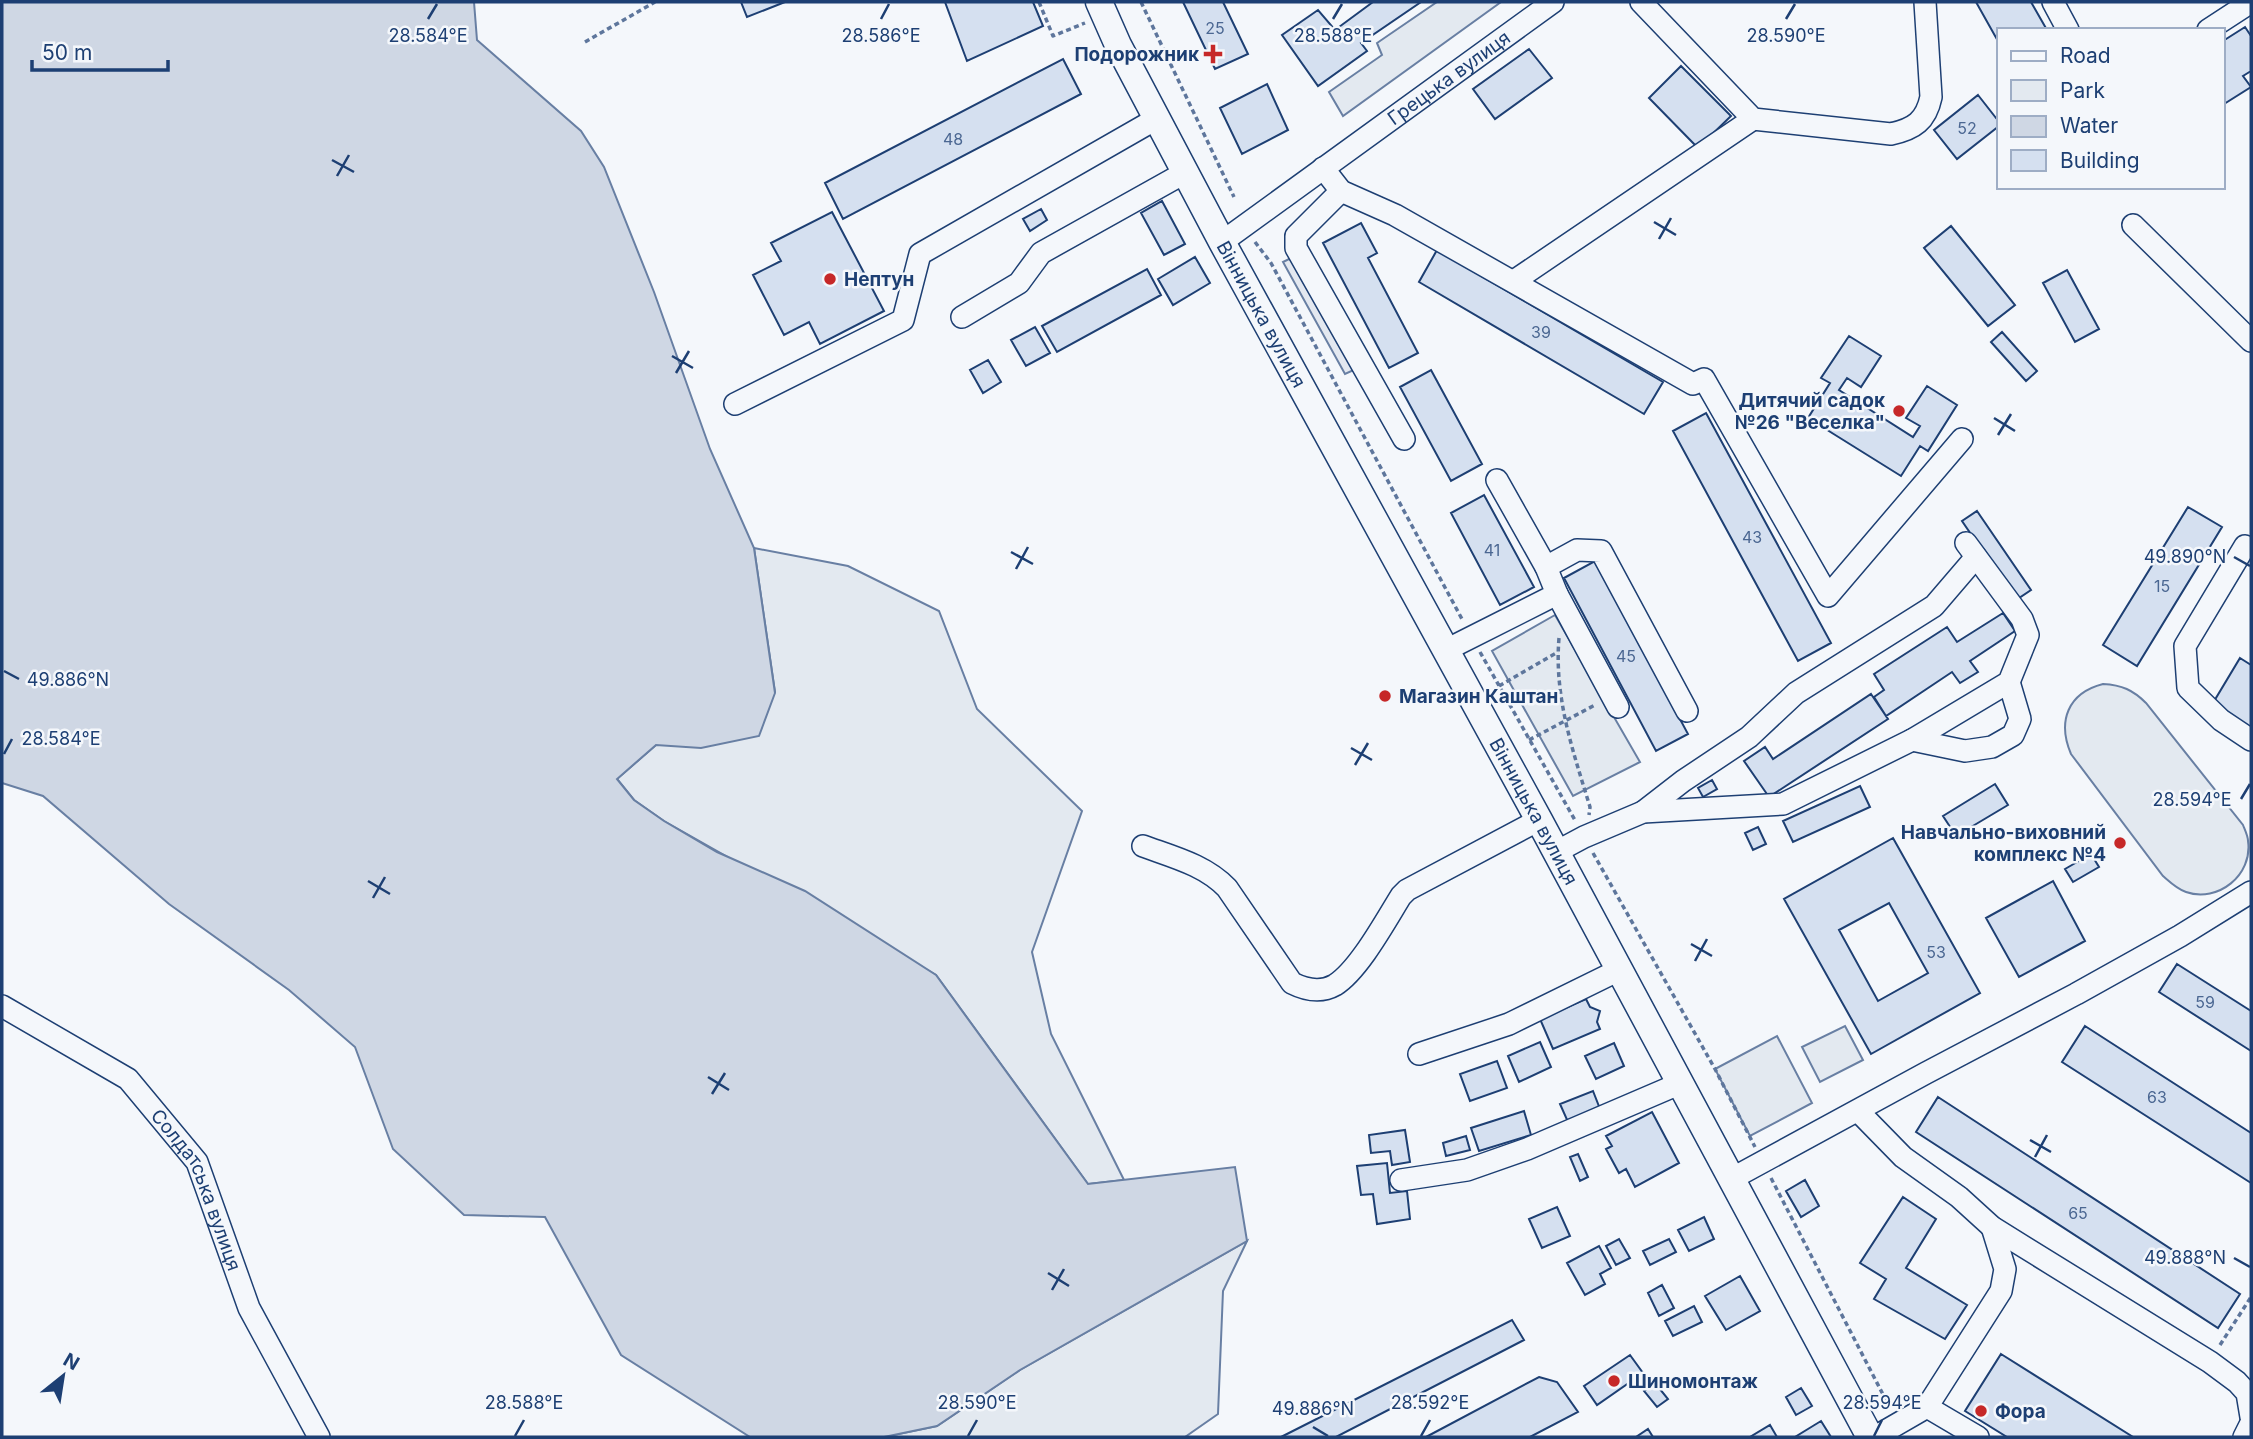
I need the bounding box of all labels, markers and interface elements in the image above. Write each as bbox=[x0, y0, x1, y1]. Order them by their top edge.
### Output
house number: 25 bbox=[1205, 18, 1225, 38]
text: 28.584°E bbox=[388, 25, 468, 46]
text: 28.586°E bbox=[842, 25, 920, 46]
text: 28.588°E bbox=[1294, 25, 1372, 46]
text: 28.590°E bbox=[1746, 25, 1826, 46]
street label: Грецька вулиця bbox=[1383, 26, 1515, 130]
scale bar bbox=[32, 28, 168, 72]
legend bbox=[1997, 28, 2225, 189]
text: 50 m bbox=[42, 40, 92, 65]
place label: Подорожник bbox=[1074, 43, 1199, 66]
text: Road bbox=[2060, 43, 2111, 68]
marker: Подорожник bbox=[1205, 46, 1221, 62]
text: Park bbox=[2060, 78, 2105, 103]
text: Water bbox=[2060, 113, 2118, 138]
house number: 52 bbox=[1957, 118, 1977, 138]
house number: 48 bbox=[943, 129, 963, 149]
text: Building bbox=[2060, 148, 2140, 173]
street label: Вінницька вулиця bbox=[1212, 237, 1311, 392]
place label: Нептун bbox=[844, 268, 914, 291]
marker: Нептун bbox=[822, 271, 838, 287]
house number: 39 bbox=[1531, 322, 1551, 342]
place label: Дитячий садок №26 "Веселка" bbox=[1735, 389, 1885, 434]
marker: Дитячий садок №26 "Веселка" bbox=[1891, 403, 1907, 419]
house number: 43 bbox=[1742, 527, 1762, 547]
house number: 41 bbox=[1484, 540, 1500, 560]
text: 49.890°N bbox=[2144, 546, 2226, 567]
house number: 15 bbox=[2154, 576, 2170, 596]
house number: 45 bbox=[1616, 646, 1636, 666]
text: 49.886°N bbox=[27, 669, 109, 690]
place label: Магазин Каштан bbox=[1399, 685, 1558, 708]
marker: Магазин Каштан bbox=[1377, 688, 1393, 704]
text: 28.584°E bbox=[21, 728, 101, 749]
street label: Вінницька вулиця bbox=[1484, 734, 1583, 889]
text: 28.594°E bbox=[2152, 789, 2232, 810]
place label: Навчально-виховний комплекс №4 bbox=[1901, 821, 2106, 866]
marker: Навчально-виховний комплекс №4 bbox=[2112, 835, 2128, 851]
house number: 53 bbox=[1926, 942, 1946, 962]
house number: 59 bbox=[2195, 992, 2215, 1012]
house number: 63 bbox=[2147, 1087, 2167, 1107]
street label: Солдатська вулиця bbox=[146, 1105, 246, 1274]
house number: 65 bbox=[2068, 1203, 2088, 1223]
text: 49.888°N bbox=[2144, 1247, 2226, 1268]
north arrow bbox=[28, 1341, 98, 1411]
text: N bbox=[59, 1348, 83, 1375]
place label: Шиномонтаж bbox=[1628, 1370, 1758, 1393]
marker: Шиномонтаж bbox=[1606, 1373, 1622, 1389]
text: 28.588°E bbox=[485, 1392, 563, 1413]
text: 28.590°E bbox=[937, 1392, 1017, 1413]
text: 28.592°E bbox=[1391, 1392, 1469, 1413]
text: 28.594°E bbox=[1842, 1392, 1922, 1413]
text: 49.886°N bbox=[1272, 1398, 1354, 1419]
place label: Фора bbox=[1995, 1400, 2046, 1423]
marker: Фора bbox=[1973, 1403, 1989, 1419]

